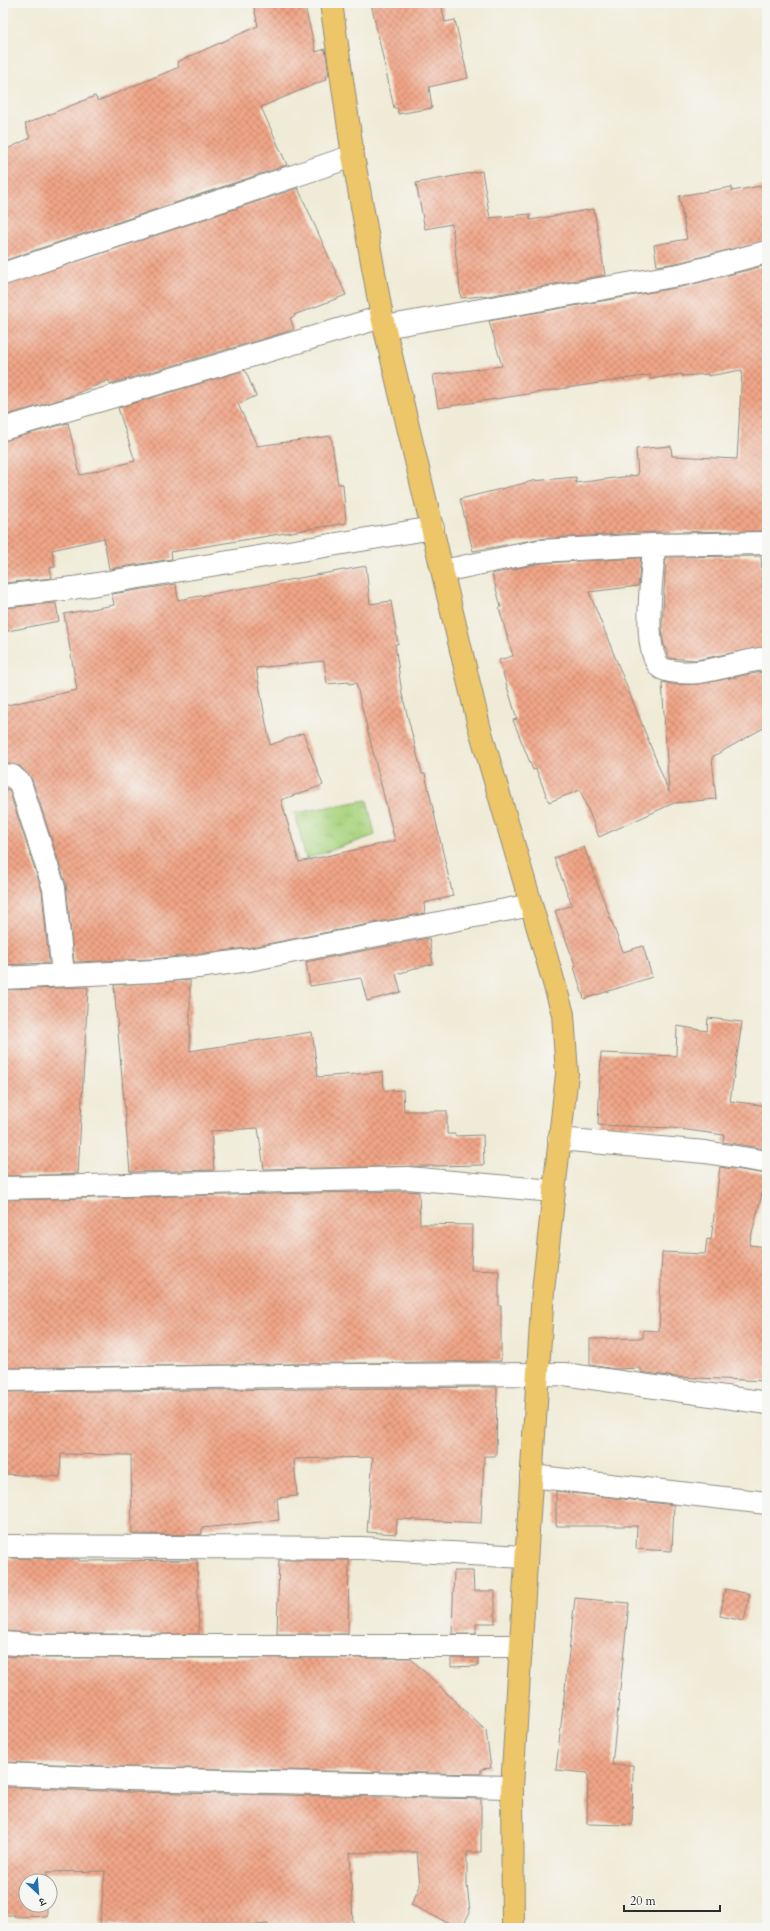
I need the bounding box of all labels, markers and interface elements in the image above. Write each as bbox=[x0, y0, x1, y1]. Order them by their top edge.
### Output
north arrow bbox=[18, 1873, 58, 1913]
scale bar bbox=[624, 1887, 720, 1913]
text: उ bbox=[35, 1893, 49, 1910]
text: 20 m bbox=[630, 1893, 657, 1909]

